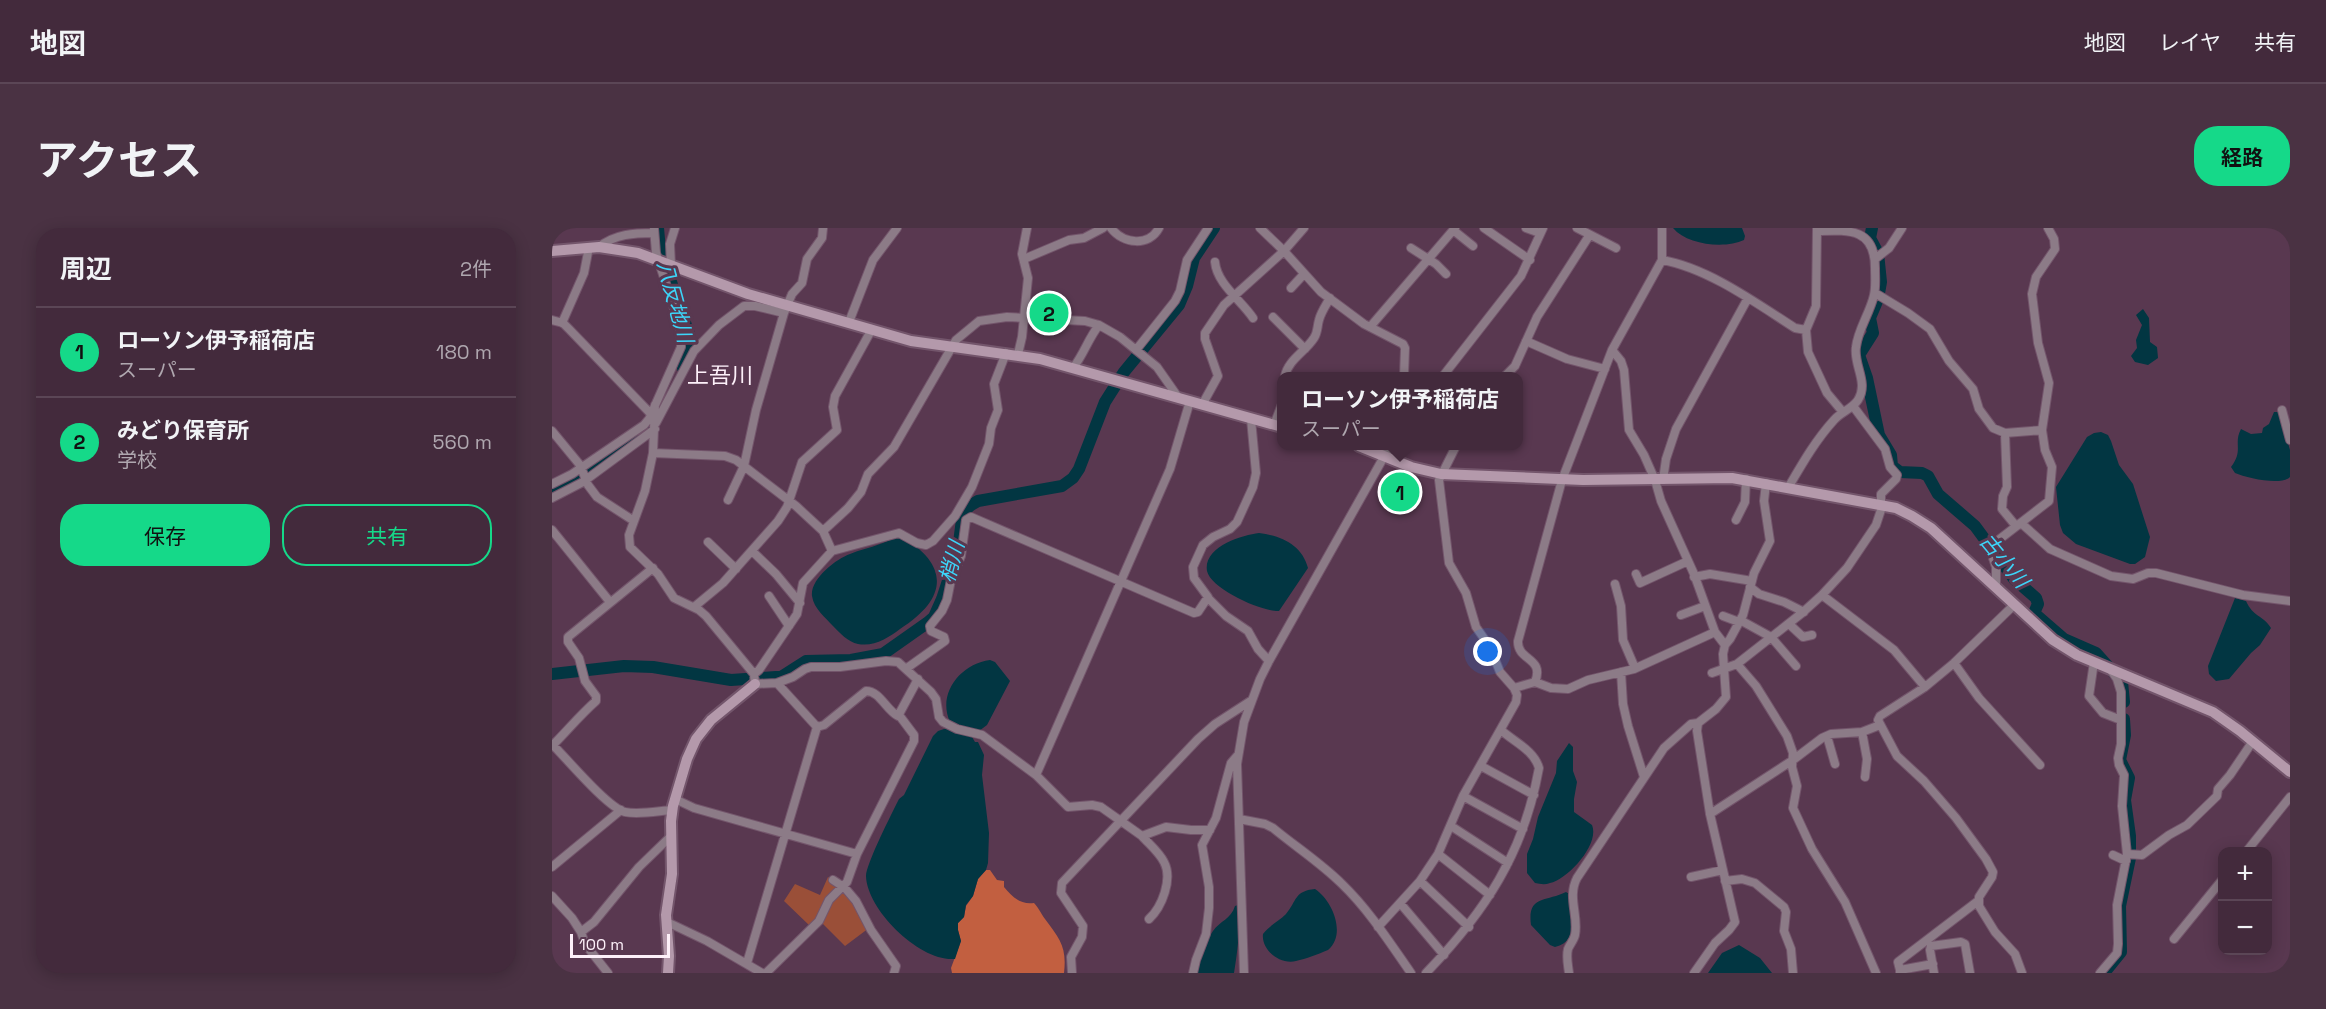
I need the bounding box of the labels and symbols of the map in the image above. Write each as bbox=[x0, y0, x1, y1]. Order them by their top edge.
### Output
water label: 八反地川 bbox=[652, 258, 700, 348]
pin: 2 bbox=[1030, 290, 1068, 335]
district label: 上吾川 bbox=[687, 361, 753, 389]
pin: 1 bbox=[1380, 470, 1420, 514]
water label: 古小川 bbox=[1974, 528, 2036, 595]
water label: 梢川 bbox=[933, 536, 971, 586]
your location bbox=[1473, 637, 1502, 666]
scale bar bbox=[570, 931, 670, 958]

